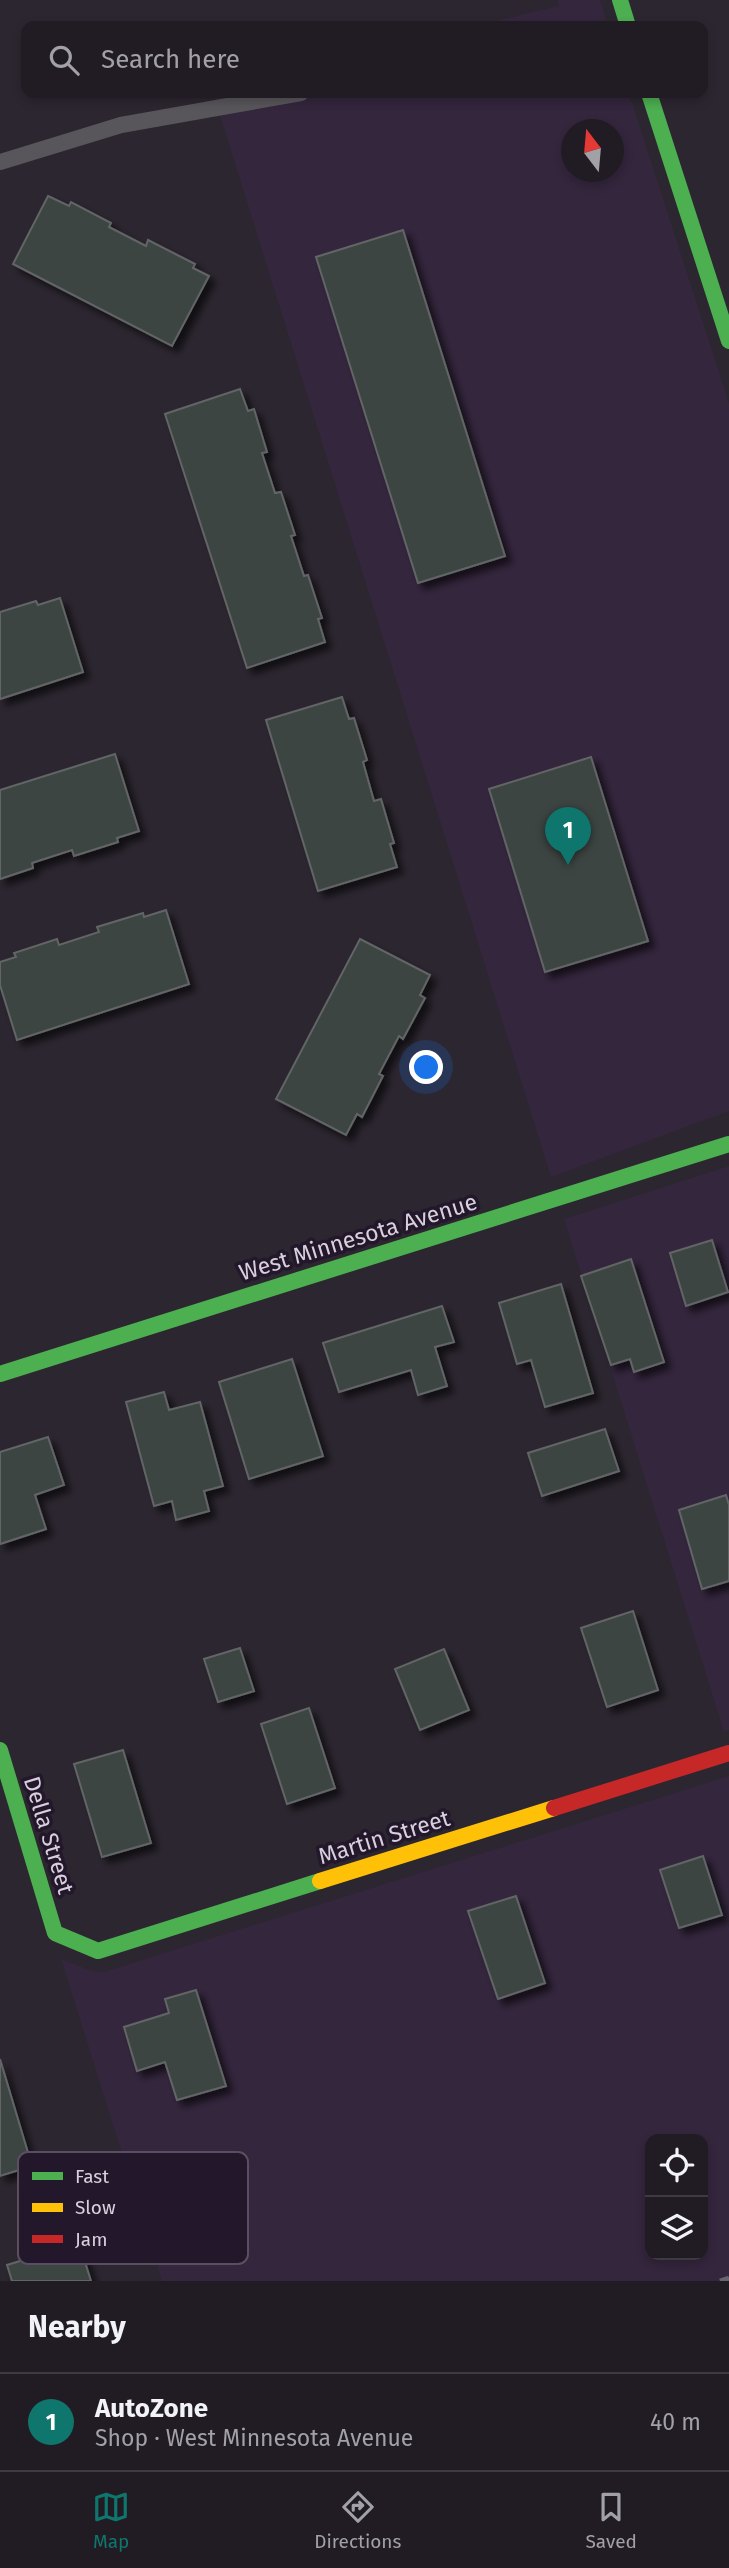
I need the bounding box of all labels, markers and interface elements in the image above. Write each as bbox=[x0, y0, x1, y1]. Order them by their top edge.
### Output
search box bbox=[21, 21, 708, 98]
icon: search bbox=[45, 41, 83, 79]
text: Search here bbox=[101, 44, 240, 75]
north arrow bbox=[561, 119, 624, 182]
pin: 1 bbox=[545, 807, 591, 865]
your location bbox=[409, 1050, 443, 1084]
street label: West Minnesota Avenue bbox=[236, 1187, 480, 1287]
street label: Della Street bbox=[18, 1773, 80, 1898]
street label: Martin Street bbox=[315, 1804, 454, 1870]
map controls bbox=[645, 2134, 708, 2260]
button: locate bbox=[645, 2134, 708, 2197]
legend bbox=[18, 2152, 248, 2264]
text: Fast bbox=[75, 2165, 109, 2188]
text: Slow bbox=[75, 2196, 116, 2219]
button: layers bbox=[645, 2197, 708, 2260]
text: Jam bbox=[75, 2228, 107, 2251]
text: Nearby bbox=[28, 2309, 126, 2345]
text: AutoZone bbox=[95, 2393, 208, 2424]
text: 1 bbox=[46, 2408, 56, 2436]
text: 40 m bbox=[650, 2408, 701, 2436]
text: Shop · West Minnesota Avenue bbox=[95, 2424, 413, 2452]
tab: Map bbox=[92, 2488, 130, 2553]
tab: Directions bbox=[314, 2488, 401, 2553]
tab: Saved bbox=[586, 2488, 637, 2553]

